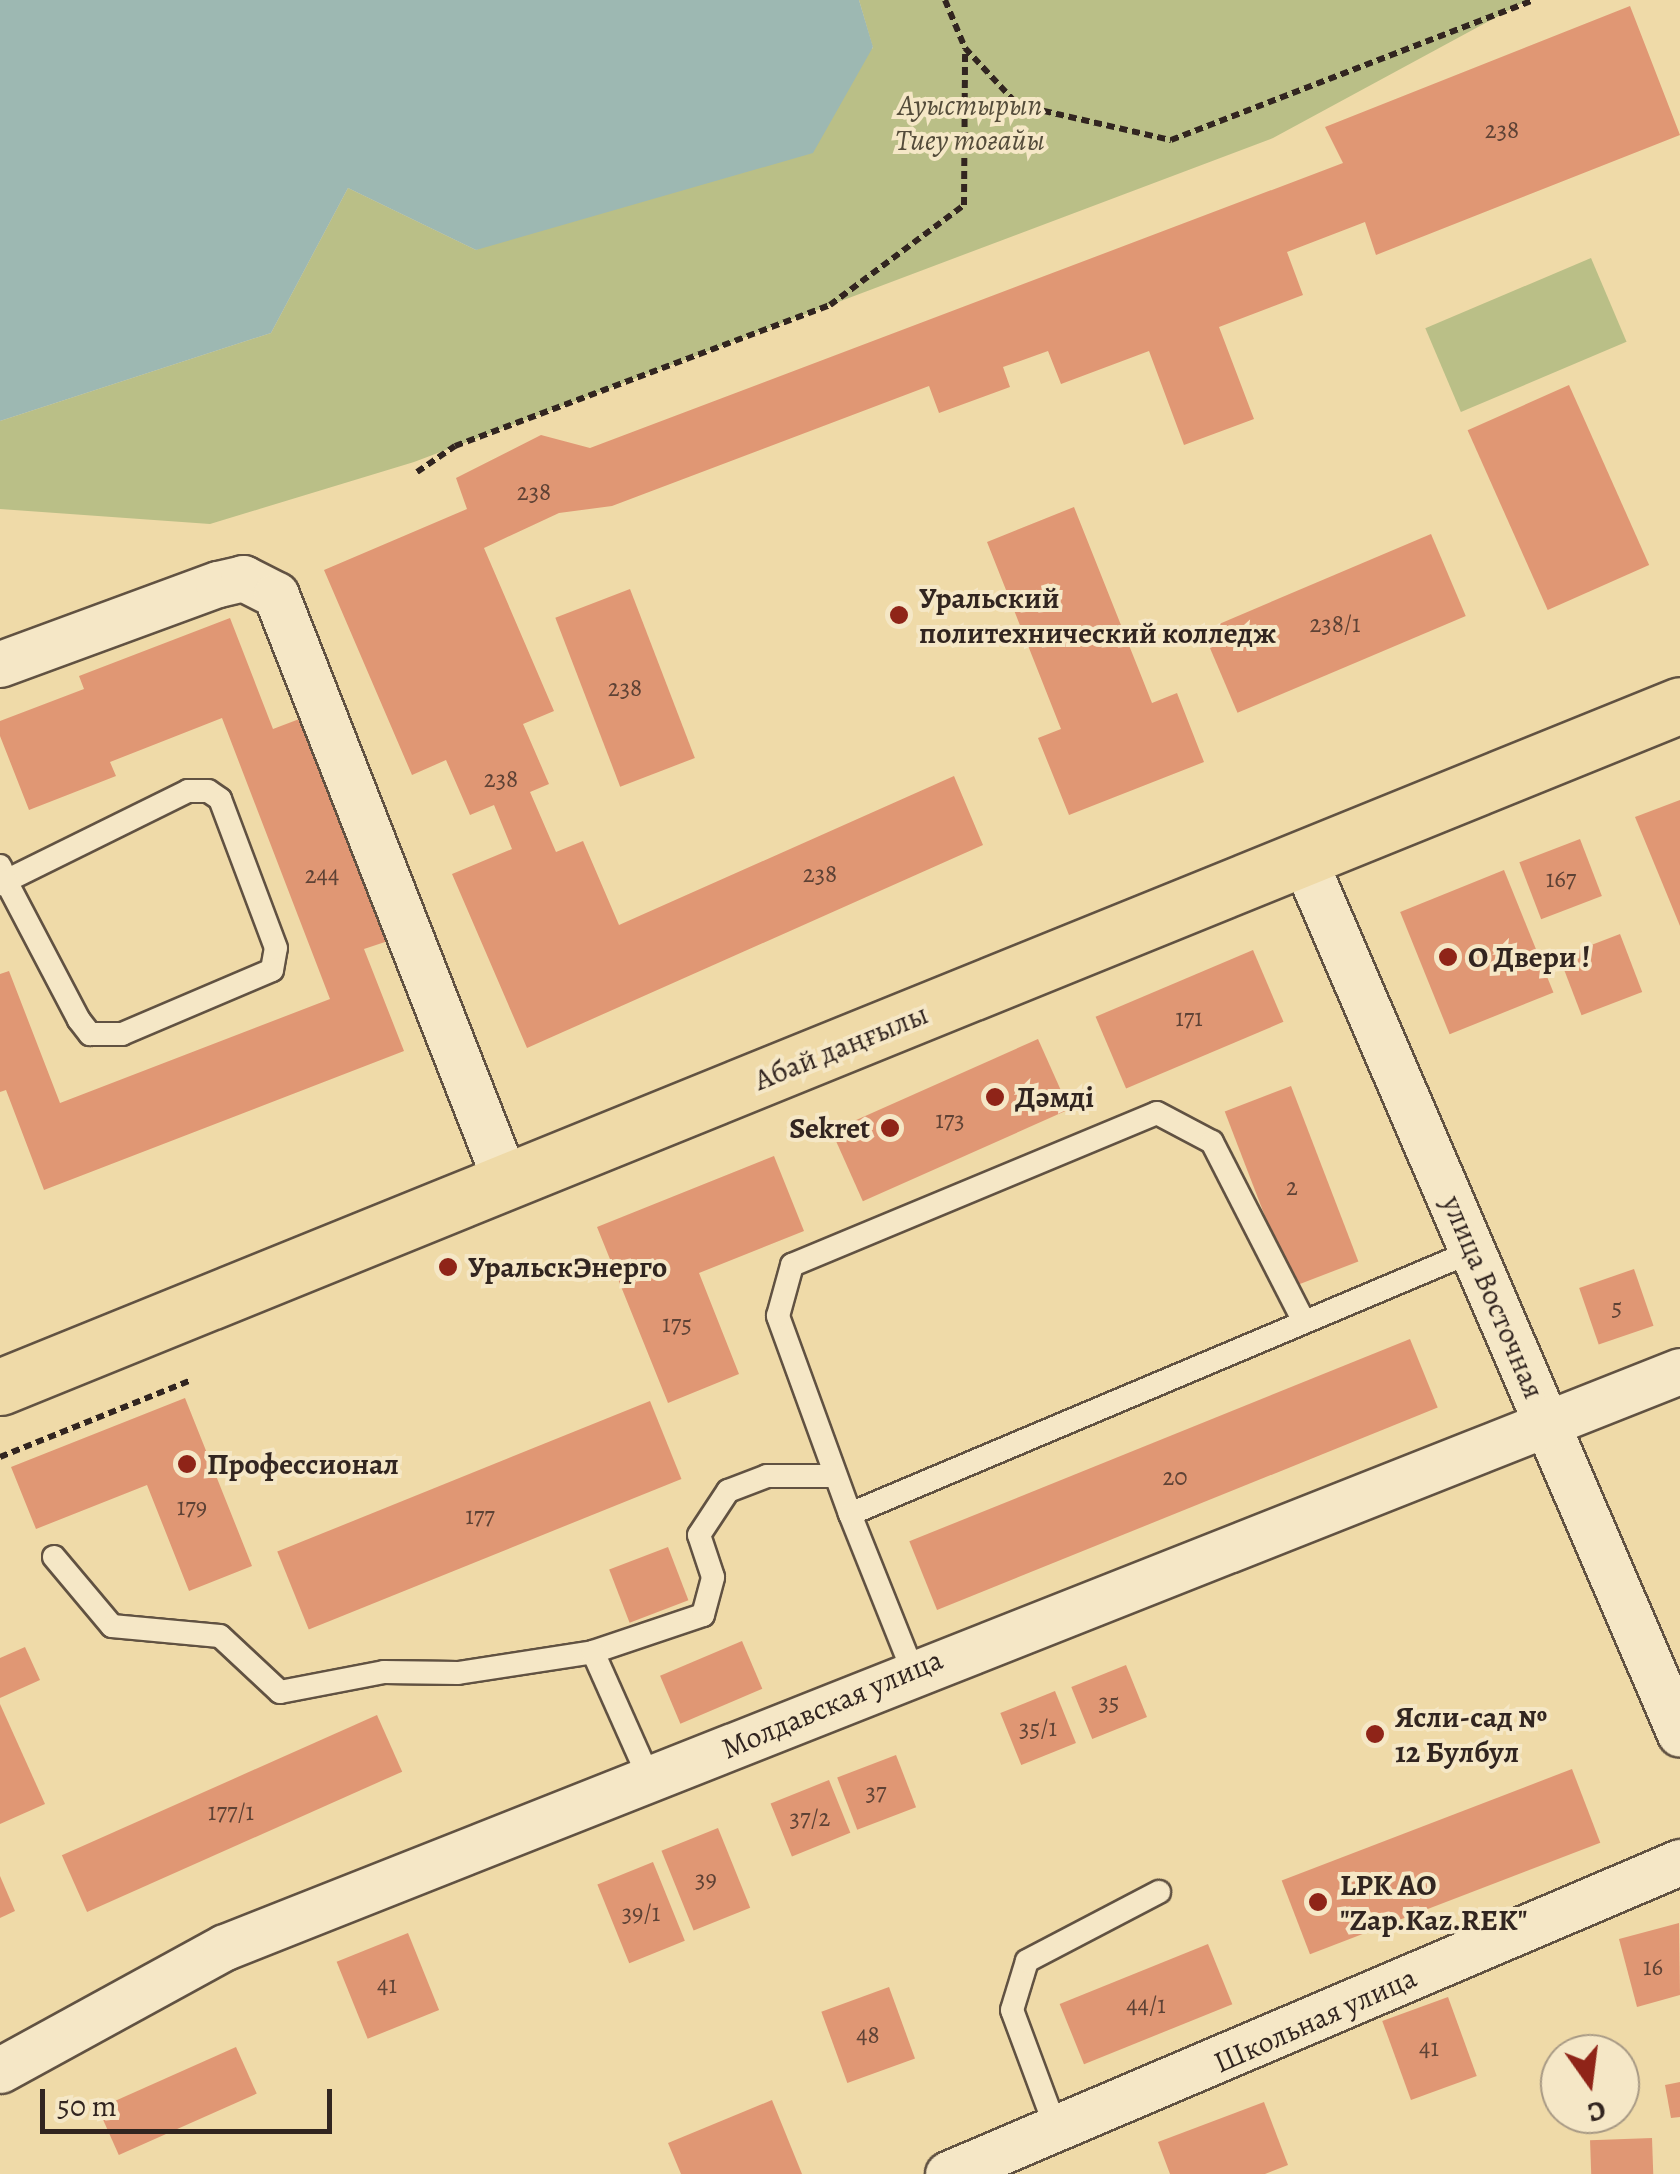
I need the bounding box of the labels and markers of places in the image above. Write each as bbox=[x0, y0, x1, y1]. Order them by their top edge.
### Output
place label: Уральский политехнический колледж bbox=[919, 580, 1276, 650]
marker: Уральский политехнический колледж bbox=[888, 604, 910, 626]
place label: О Двери ! bbox=[1468, 939, 1590, 975]
marker: О Двери ! bbox=[1437, 946, 1459, 968]
place label: Дəмді bbox=[1015, 1079, 1094, 1115]
marker: Дəмді bbox=[984, 1086, 1006, 1108]
place label: Sekret bbox=[789, 1110, 870, 1146]
marker: Sekret bbox=[879, 1117, 901, 1139]
place label: УральскЭнерго bbox=[468, 1249, 667, 1285]
marker: УральскЭнерго bbox=[437, 1256, 459, 1278]
place label: Профессионал bbox=[207, 1446, 399, 1482]
marker: Профессионал bbox=[176, 1453, 198, 1475]
place label: Ясли-сад № 12 Булбул bbox=[1395, 1699, 1547, 1770]
marker: Ясли-сад № 12 Булбул bbox=[1364, 1723, 1386, 1745]
place label: LPK AO "Zap.Kaz.REK" bbox=[1340, 1867, 1527, 1938]
marker: LPK AO "Zap.Kaz.REK" bbox=[1305, 1889, 1331, 1915]

